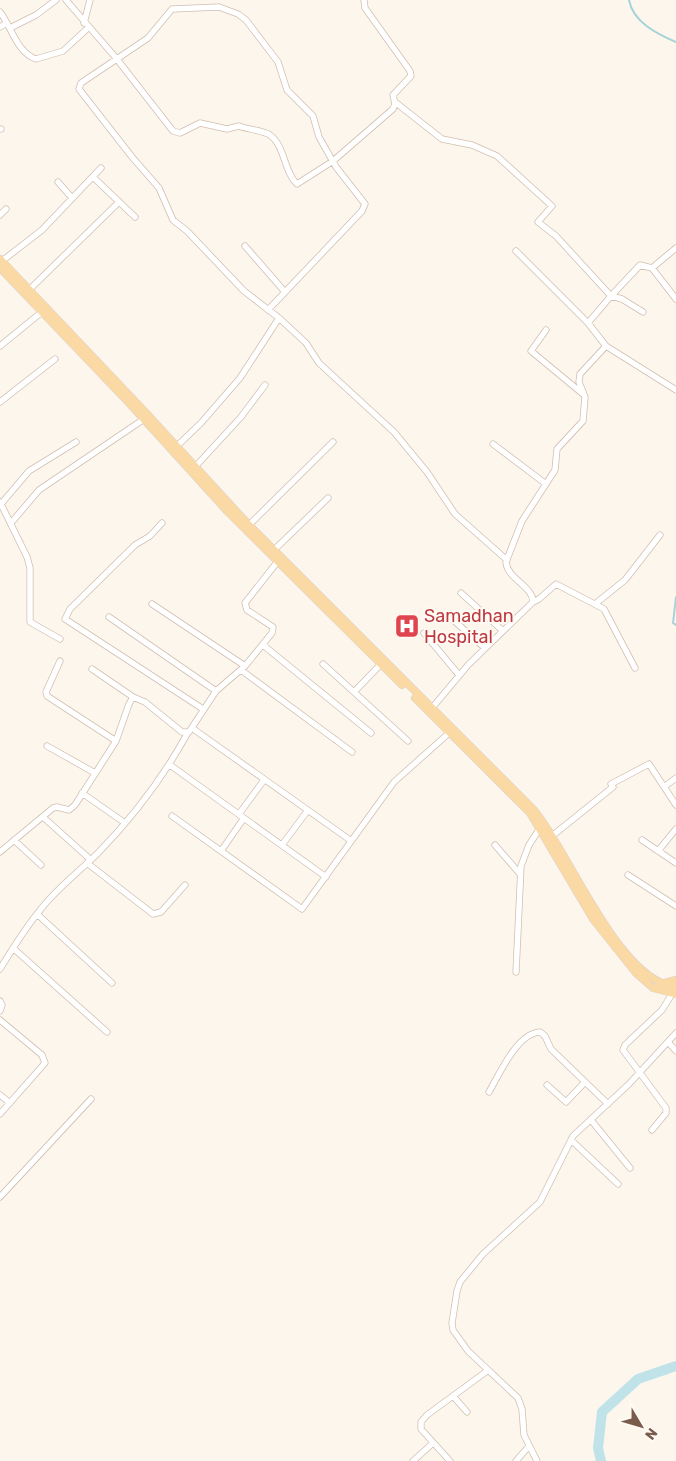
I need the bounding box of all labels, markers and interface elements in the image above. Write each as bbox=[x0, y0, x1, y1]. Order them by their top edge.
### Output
place label: Samadhan Hospital bbox=[424, 605, 514, 648]
hospital icon: Samadhan Hospital bbox=[394, 613, 420, 639]
north arrow bbox=[616, 1401, 666, 1451]
text: N bbox=[641, 1424, 661, 1443]

